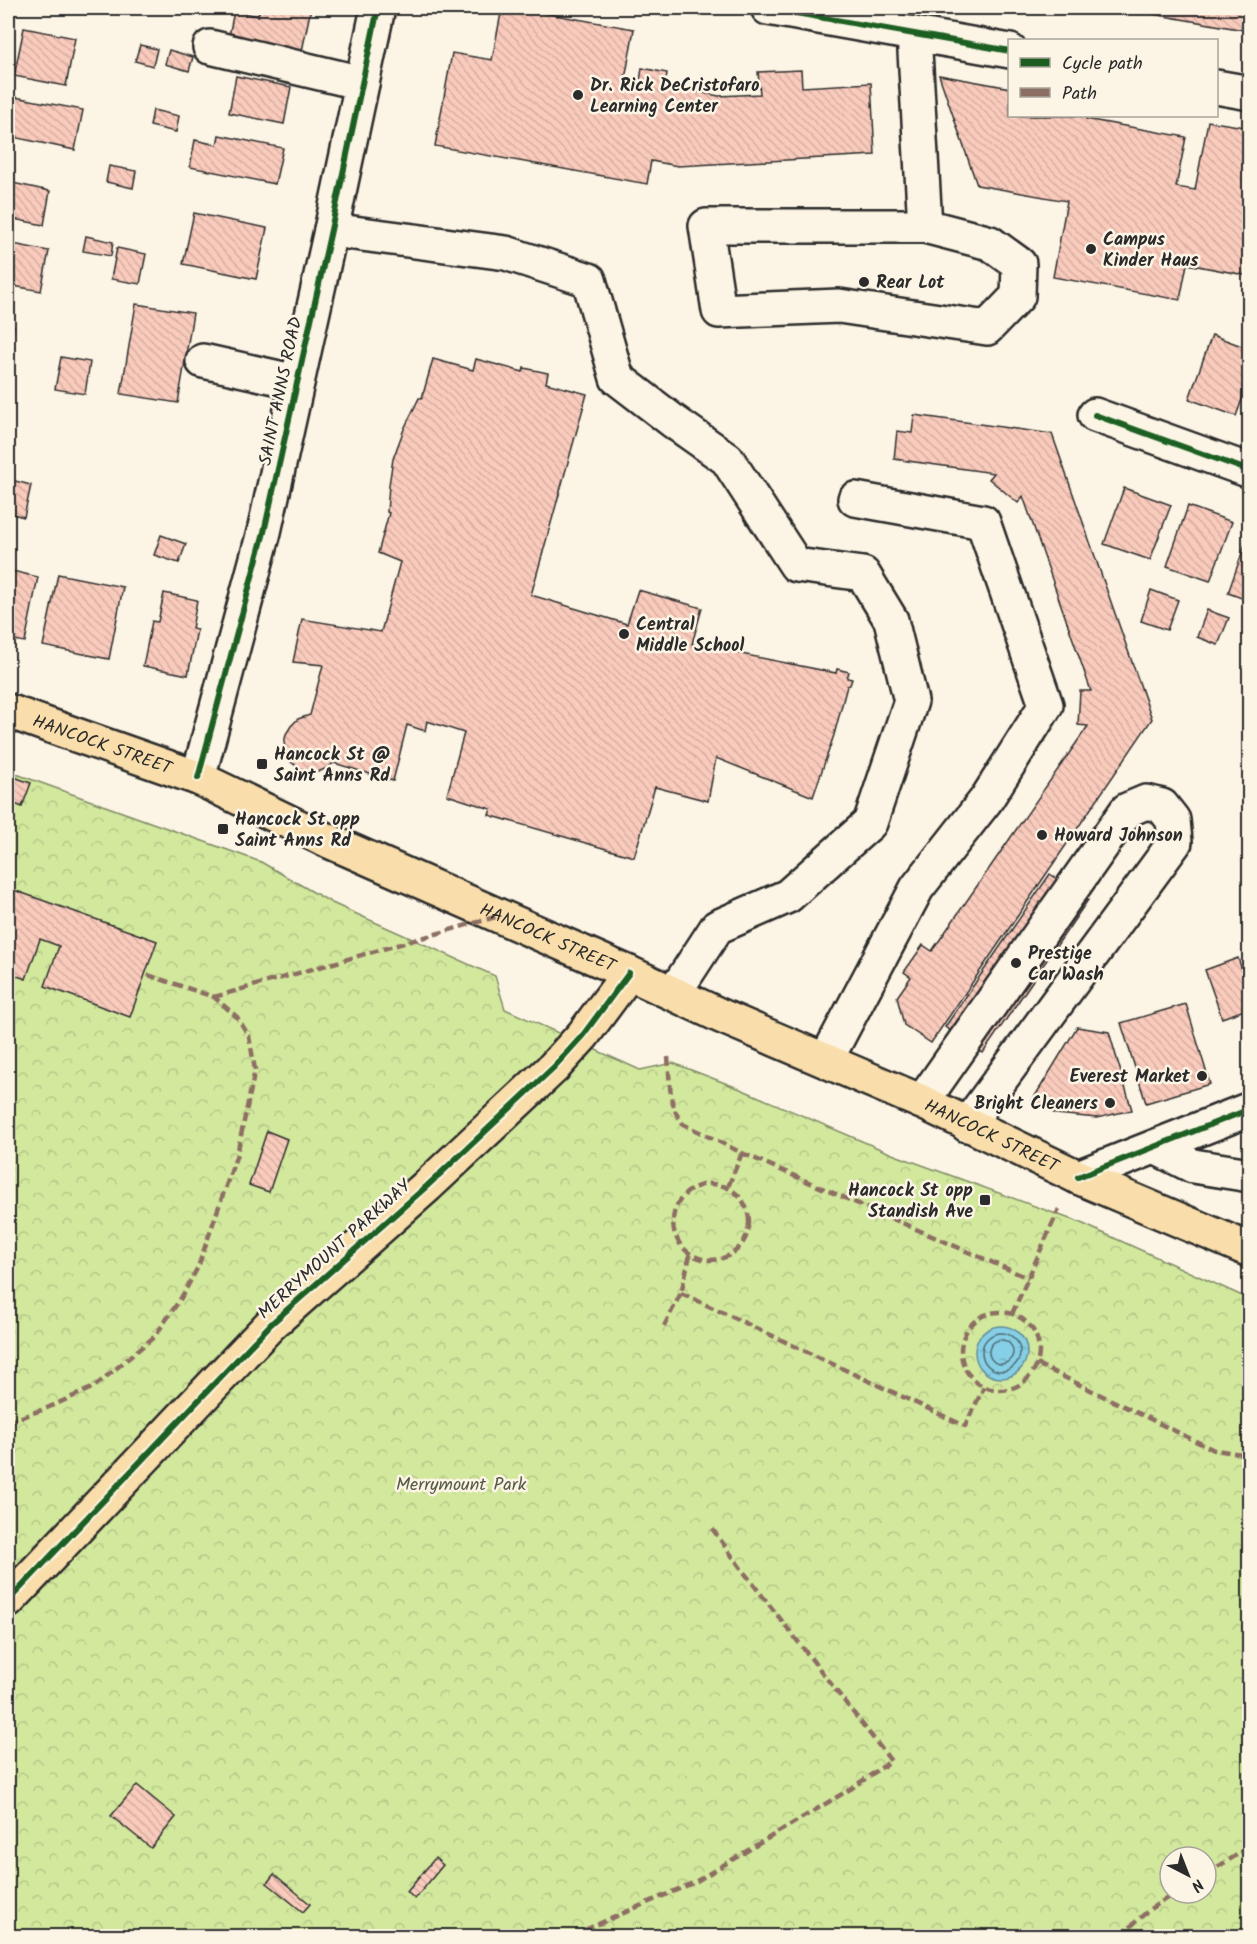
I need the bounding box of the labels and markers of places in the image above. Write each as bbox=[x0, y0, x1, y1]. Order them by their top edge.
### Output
place label: Dr. Rick DeCristofaro Learning Center bbox=[590, 72, 759, 122]
marker: Dr. Rick DeCristofaro Learning Center bbox=[571, 88, 585, 102]
place label: Campus Kinder Haus bbox=[1103, 226, 1199, 276]
marker: Campus Kinder Haus bbox=[1084, 242, 1098, 256]
place label: Rear Lot bbox=[876, 269, 945, 298]
marker: Rear Lot bbox=[857, 275, 871, 289]
place label: Central Middle School bbox=[636, 611, 744, 661]
marker: Central Middle School bbox=[617, 627, 631, 641]
place label: Hancock St @ Saint Anns Rd bbox=[274, 741, 391, 791]
marker: Hancock St @ Saint Anns Rd bbox=[255, 757, 269, 771]
place label: Hancock St opp Saint Anns Rd bbox=[235, 806, 360, 856]
marker: Hancock St opp Saint Anns Rd bbox=[216, 822, 230, 836]
place label: Howard Johnson bbox=[1054, 822, 1183, 851]
marker: Howard Johnson bbox=[1035, 828, 1049, 842]
place label: Prestige Car Wash bbox=[1028, 940, 1104, 990]
marker: Prestige Car Wash bbox=[1009, 956, 1023, 970]
place label: Everest Market bbox=[1070, 1063, 1191, 1092]
marker: Everest Market bbox=[1195, 1069, 1209, 1083]
place label: Bright Cleaners bbox=[974, 1090, 1099, 1119]
marker: Bright Cleaners bbox=[1103, 1096, 1117, 1110]
place label: Hancock St opp Standish Ave bbox=[848, 1177, 973, 1227]
marker: Hancock St opp Standish Ave bbox=[978, 1193, 992, 1207]

